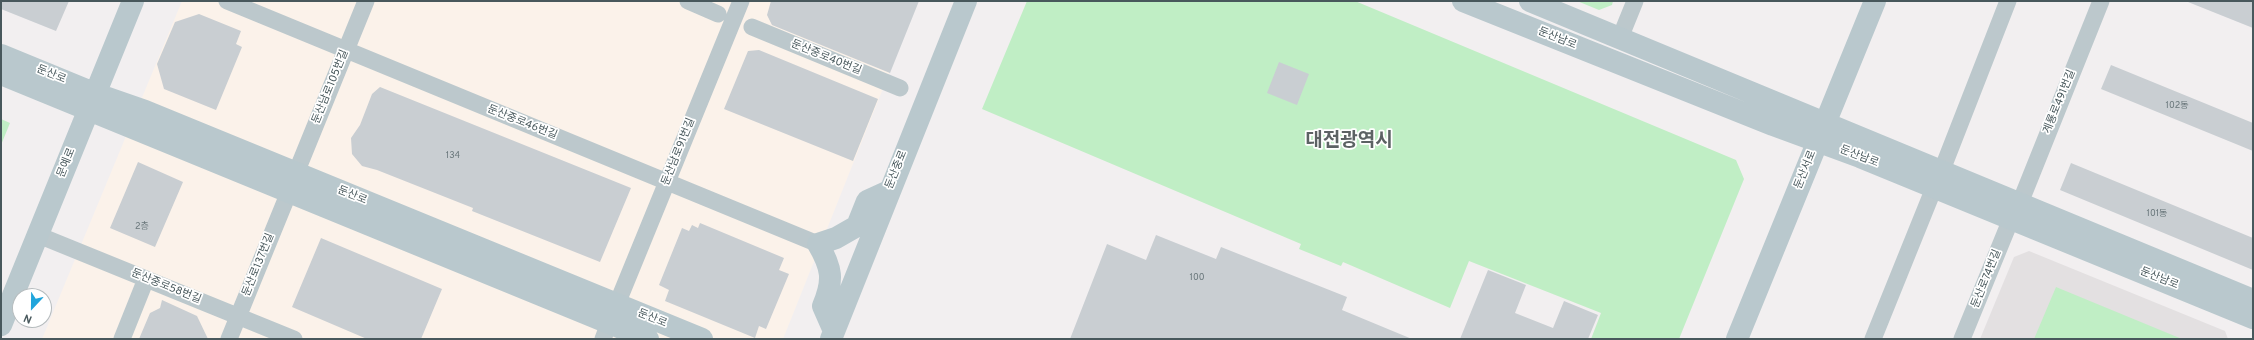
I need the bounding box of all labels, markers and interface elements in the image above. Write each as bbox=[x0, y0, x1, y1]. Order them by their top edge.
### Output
street label: 둔산남로 bbox=[1536, 25, 1578, 53]
street label: 둔산중로40번길 bbox=[789, 38, 863, 78]
street label: 둔산남로105번길 bbox=[310, 48, 352, 126]
street label: 둔산로 bbox=[34, 63, 68, 87]
street label: 계룡로491번길 bbox=[2041, 68, 2079, 136]
house number: 102동 bbox=[2166, 101, 2188, 111]
street label: 둔산중로46번길 bbox=[485, 103, 559, 143]
street label: 둔산남로91번길 bbox=[660, 116, 698, 188]
district label: 대전광역시 bbox=[1305, 131, 1393, 153]
street label: 둔산남로 bbox=[1838, 144, 1880, 170]
street label: 문예로 bbox=[55, 146, 79, 180]
street label: 둔산중로 bbox=[883, 149, 911, 191]
street label: 둔산서로 bbox=[1792, 149, 1820, 191]
house number: 134 bbox=[446, 151, 460, 161]
street label: 둔산로 bbox=[335, 184, 369, 208]
house number: 101동 bbox=[2147, 209, 2167, 219]
house number: 2층 bbox=[135, 222, 149, 232]
street label: 둔산로137번길 bbox=[240, 231, 278, 299]
street label: 둔산로74번길 bbox=[1969, 248, 2005, 310]
street label: 둔산남로 bbox=[2138, 265, 2180, 293]
street label: 둔산중로58번길 bbox=[129, 267, 203, 307]
house number: 100 bbox=[1190, 273, 1204, 283]
north arrow bbox=[12, 288, 52, 328]
street label: 둔산로 bbox=[635, 307, 669, 331]
text: N bbox=[22, 310, 34, 326]

